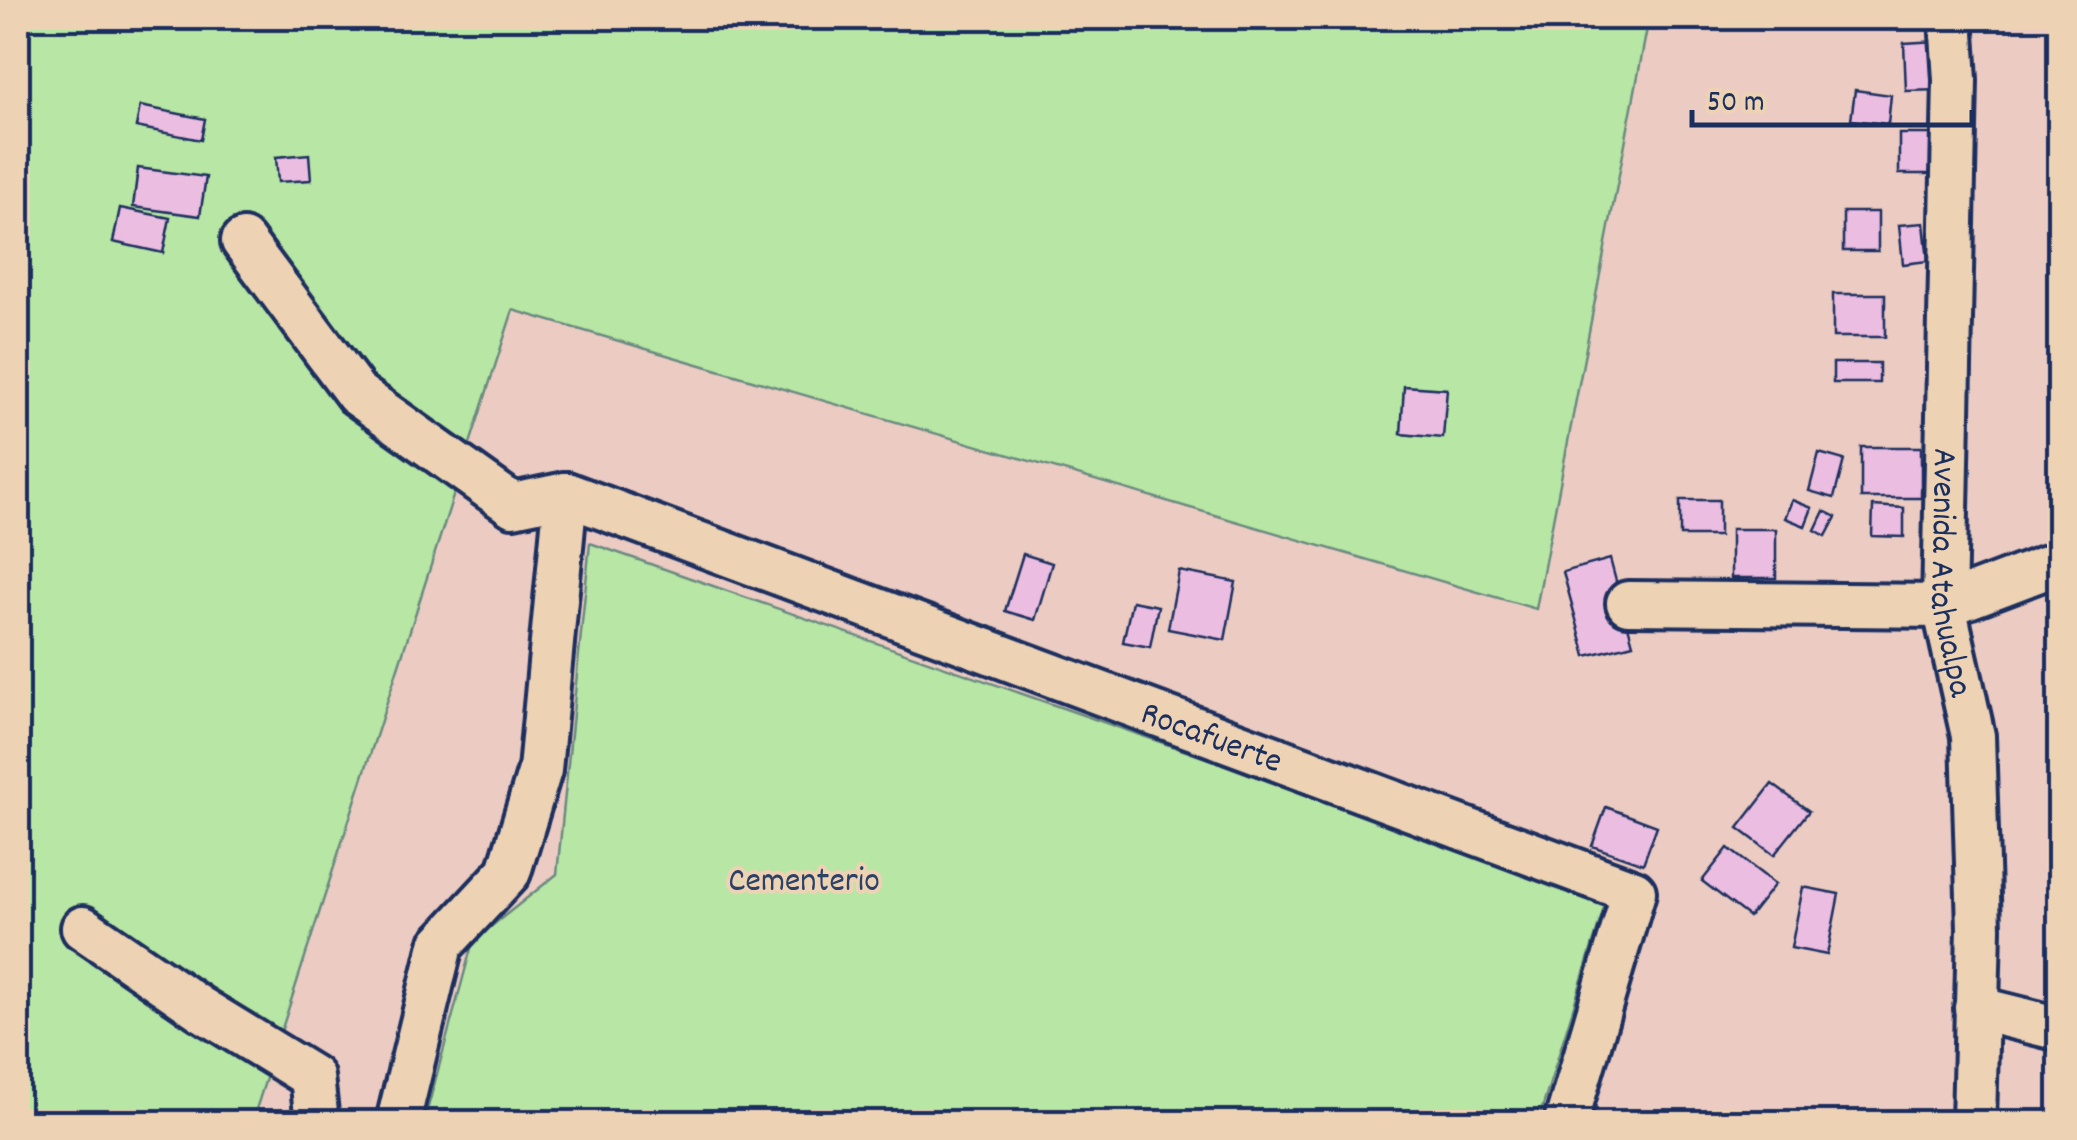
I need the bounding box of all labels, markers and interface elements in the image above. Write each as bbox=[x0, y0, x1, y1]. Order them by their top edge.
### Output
scale bar bbox=[1692, 65, 1972, 127]
text: 50 m bbox=[1707, 83, 1765, 126]
street label: Avenida Atahualpa bbox=[1914, 447, 1984, 702]
street label: Rocafuerte bbox=[1133, 690, 1289, 789]
park label: Cementerio bbox=[728, 858, 880, 908]

